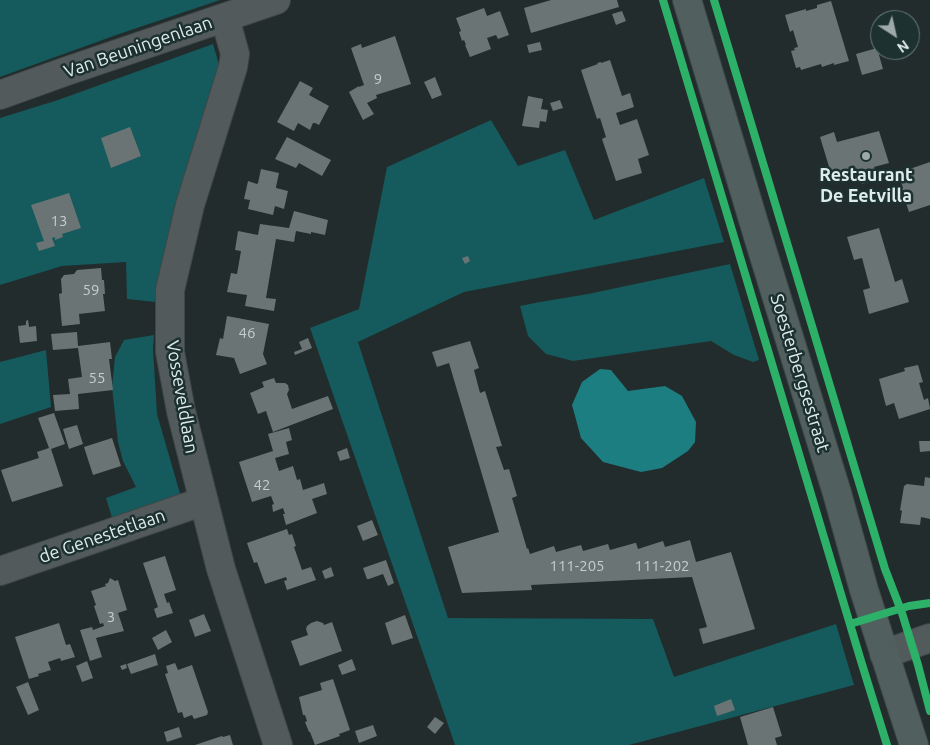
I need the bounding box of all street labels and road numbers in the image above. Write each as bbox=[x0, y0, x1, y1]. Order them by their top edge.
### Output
street label: Van Beuningenlaan bbox=[61, 11, 215, 83]
street label: Soesterbergsestraat bbox=[766, 291, 834, 455]
street label: Vosseveldlaan bbox=[161, 339, 203, 455]
street label: de Genestetlaan bbox=[36, 504, 168, 568]

